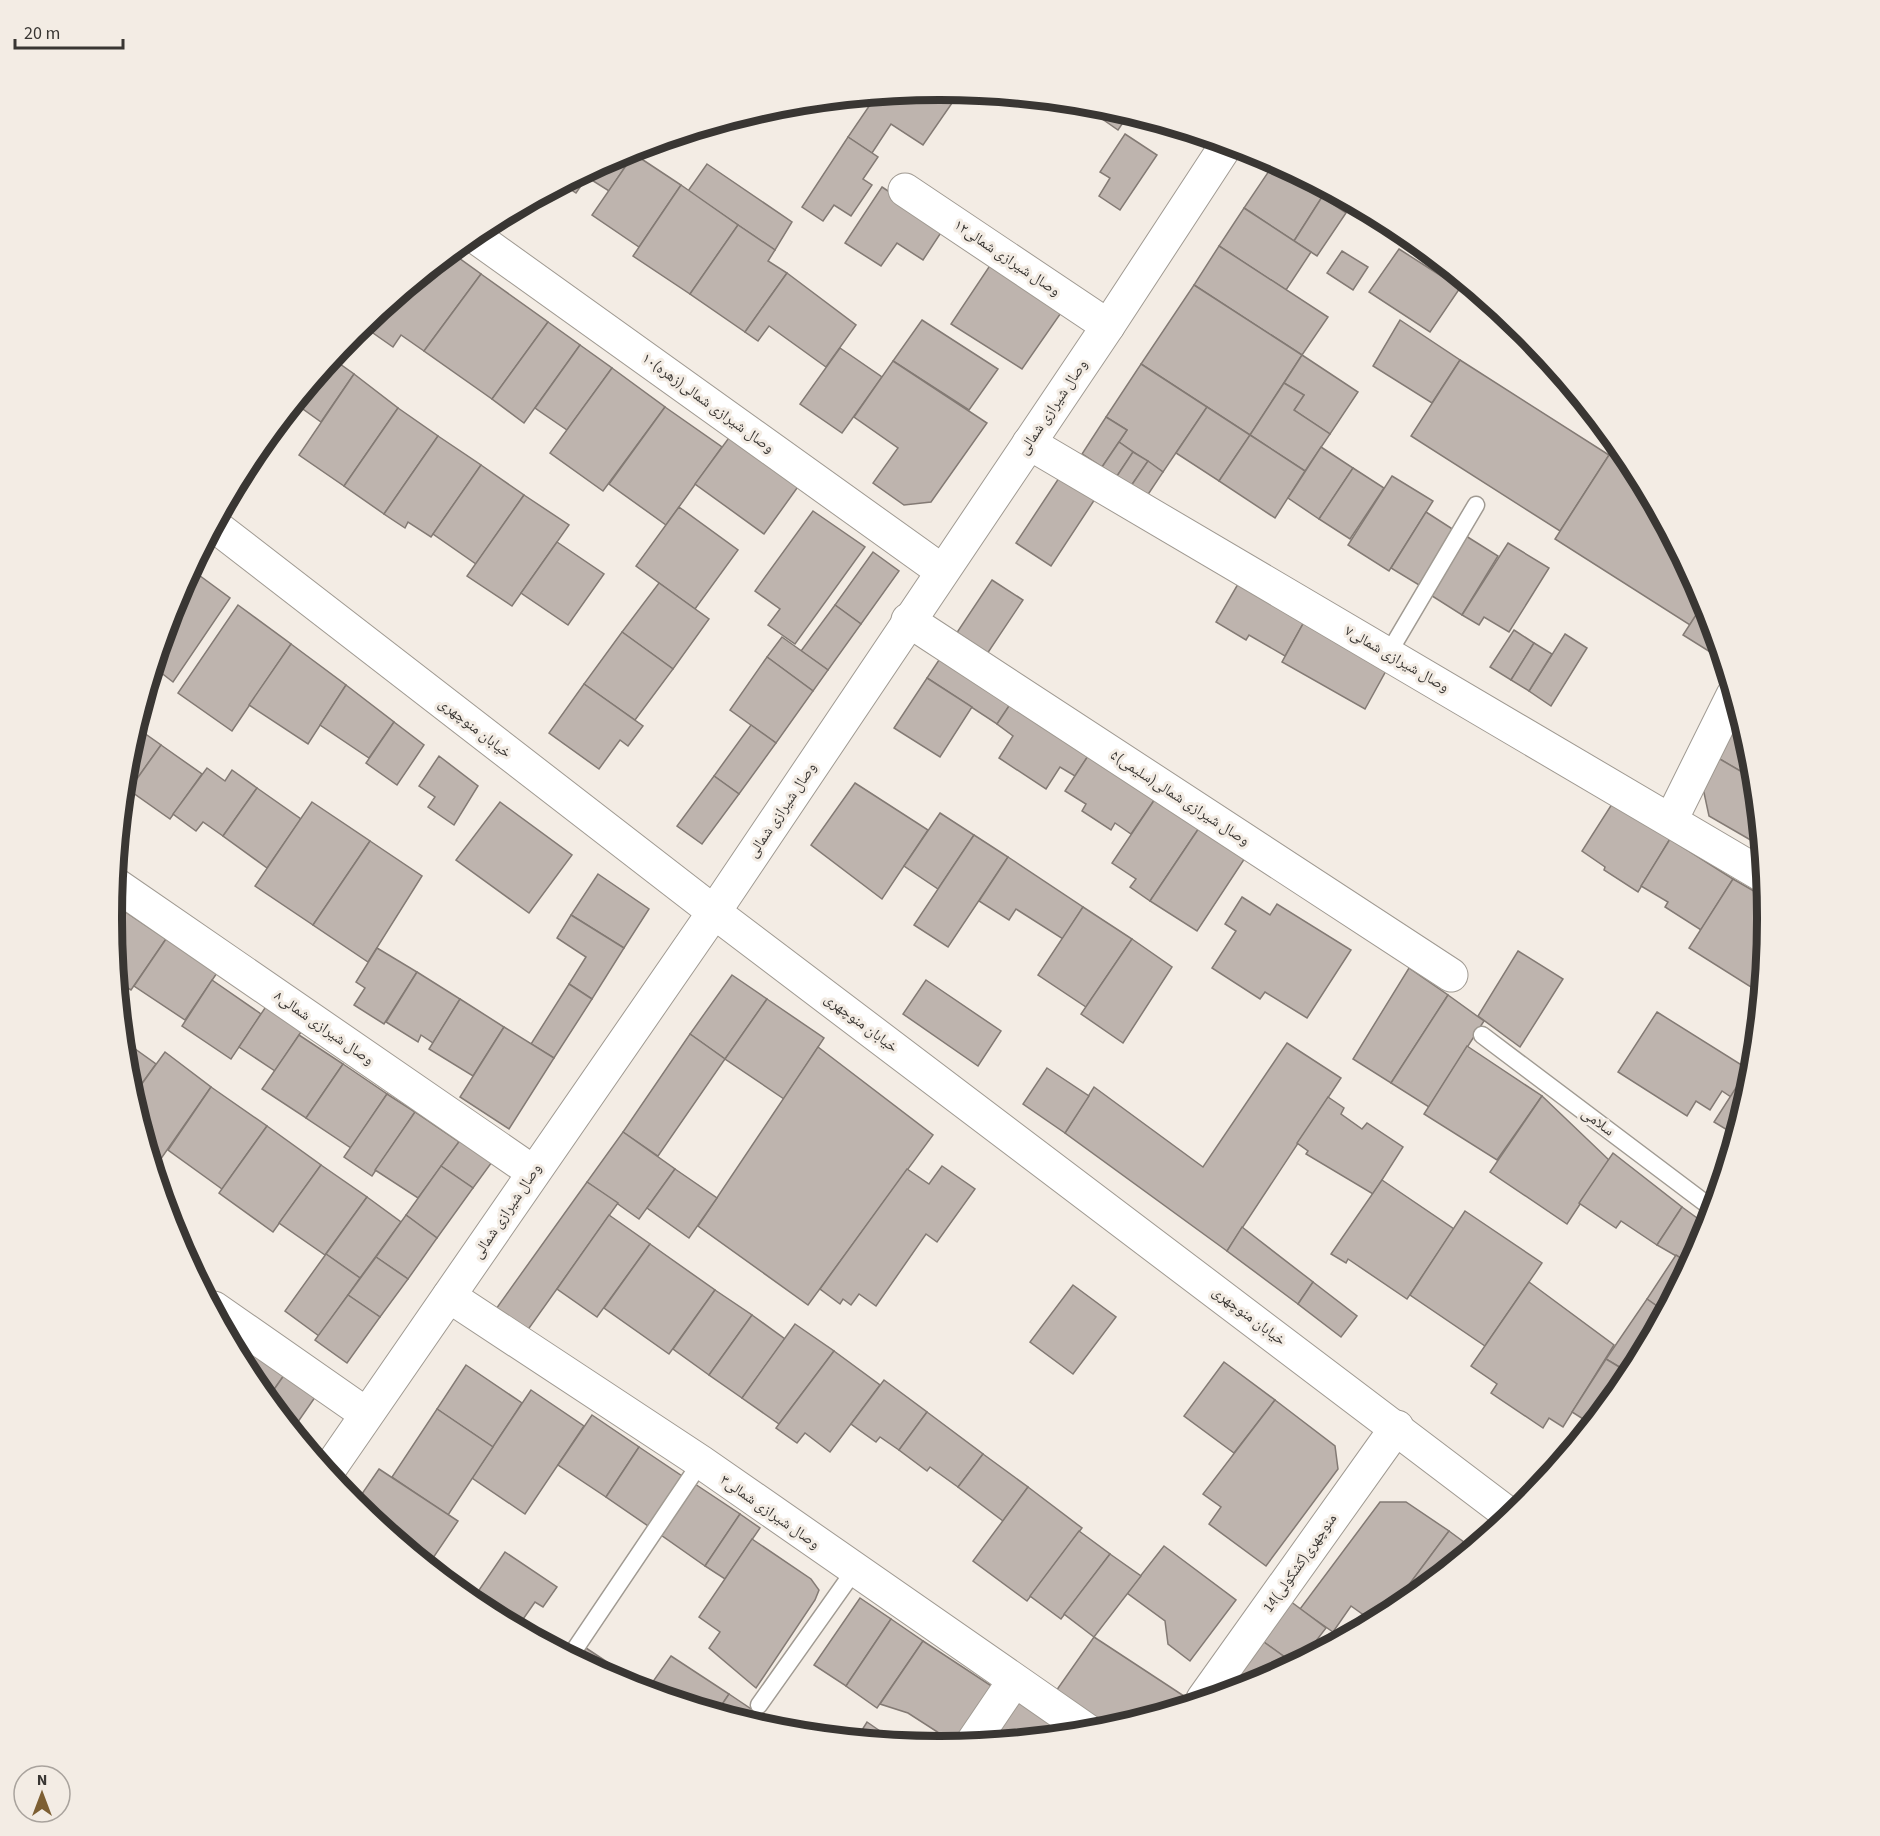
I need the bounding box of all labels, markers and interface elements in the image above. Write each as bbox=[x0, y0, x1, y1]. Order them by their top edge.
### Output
scale bar bbox=[15, 12, 123, 50]
text: 20 m bbox=[24, 21, 60, 46]
street label: ۱۲وصال شیرازی شمالی bbox=[950, 215, 1064, 301]
street label: ۱۰وصال شیرازی شمالی(زهره) bbox=[638, 348, 778, 458]
street label: وصال شیرازی شمالی bbox=[1013, 355, 1093, 459]
street label: وصال شیرازی شمالی۷ bbox=[1341, 621, 1453, 697]
street label: خیابان منوچهری bbox=[434, 693, 516, 763]
street label: ۵وصال شیرازی شمالی(سلیمی) bbox=[1106, 745, 1254, 851]
street label: وصال شیرازی شمالی bbox=[742, 758, 822, 862]
street label: وصال شیرازی شمالی۸ bbox=[270, 986, 378, 1070]
street label: خیابان منوچهری bbox=[820, 988, 903, 1058]
street label: سلامی bbox=[1577, 1103, 1619, 1141]
street label: وصال شیرازی شمالی bbox=[467, 1159, 547, 1263]
street label: خیابان منوچهری bbox=[1208, 1281, 1291, 1351]
street label: وصال شیرازی شمالی۳ bbox=[716, 1470, 824, 1554]
street label: 14منوچهری(کشکولی) bbox=[1258, 1509, 1342, 1617]
north arrow bbox=[12, 1764, 72, 1824]
text: N bbox=[37, 1769, 47, 1791]

